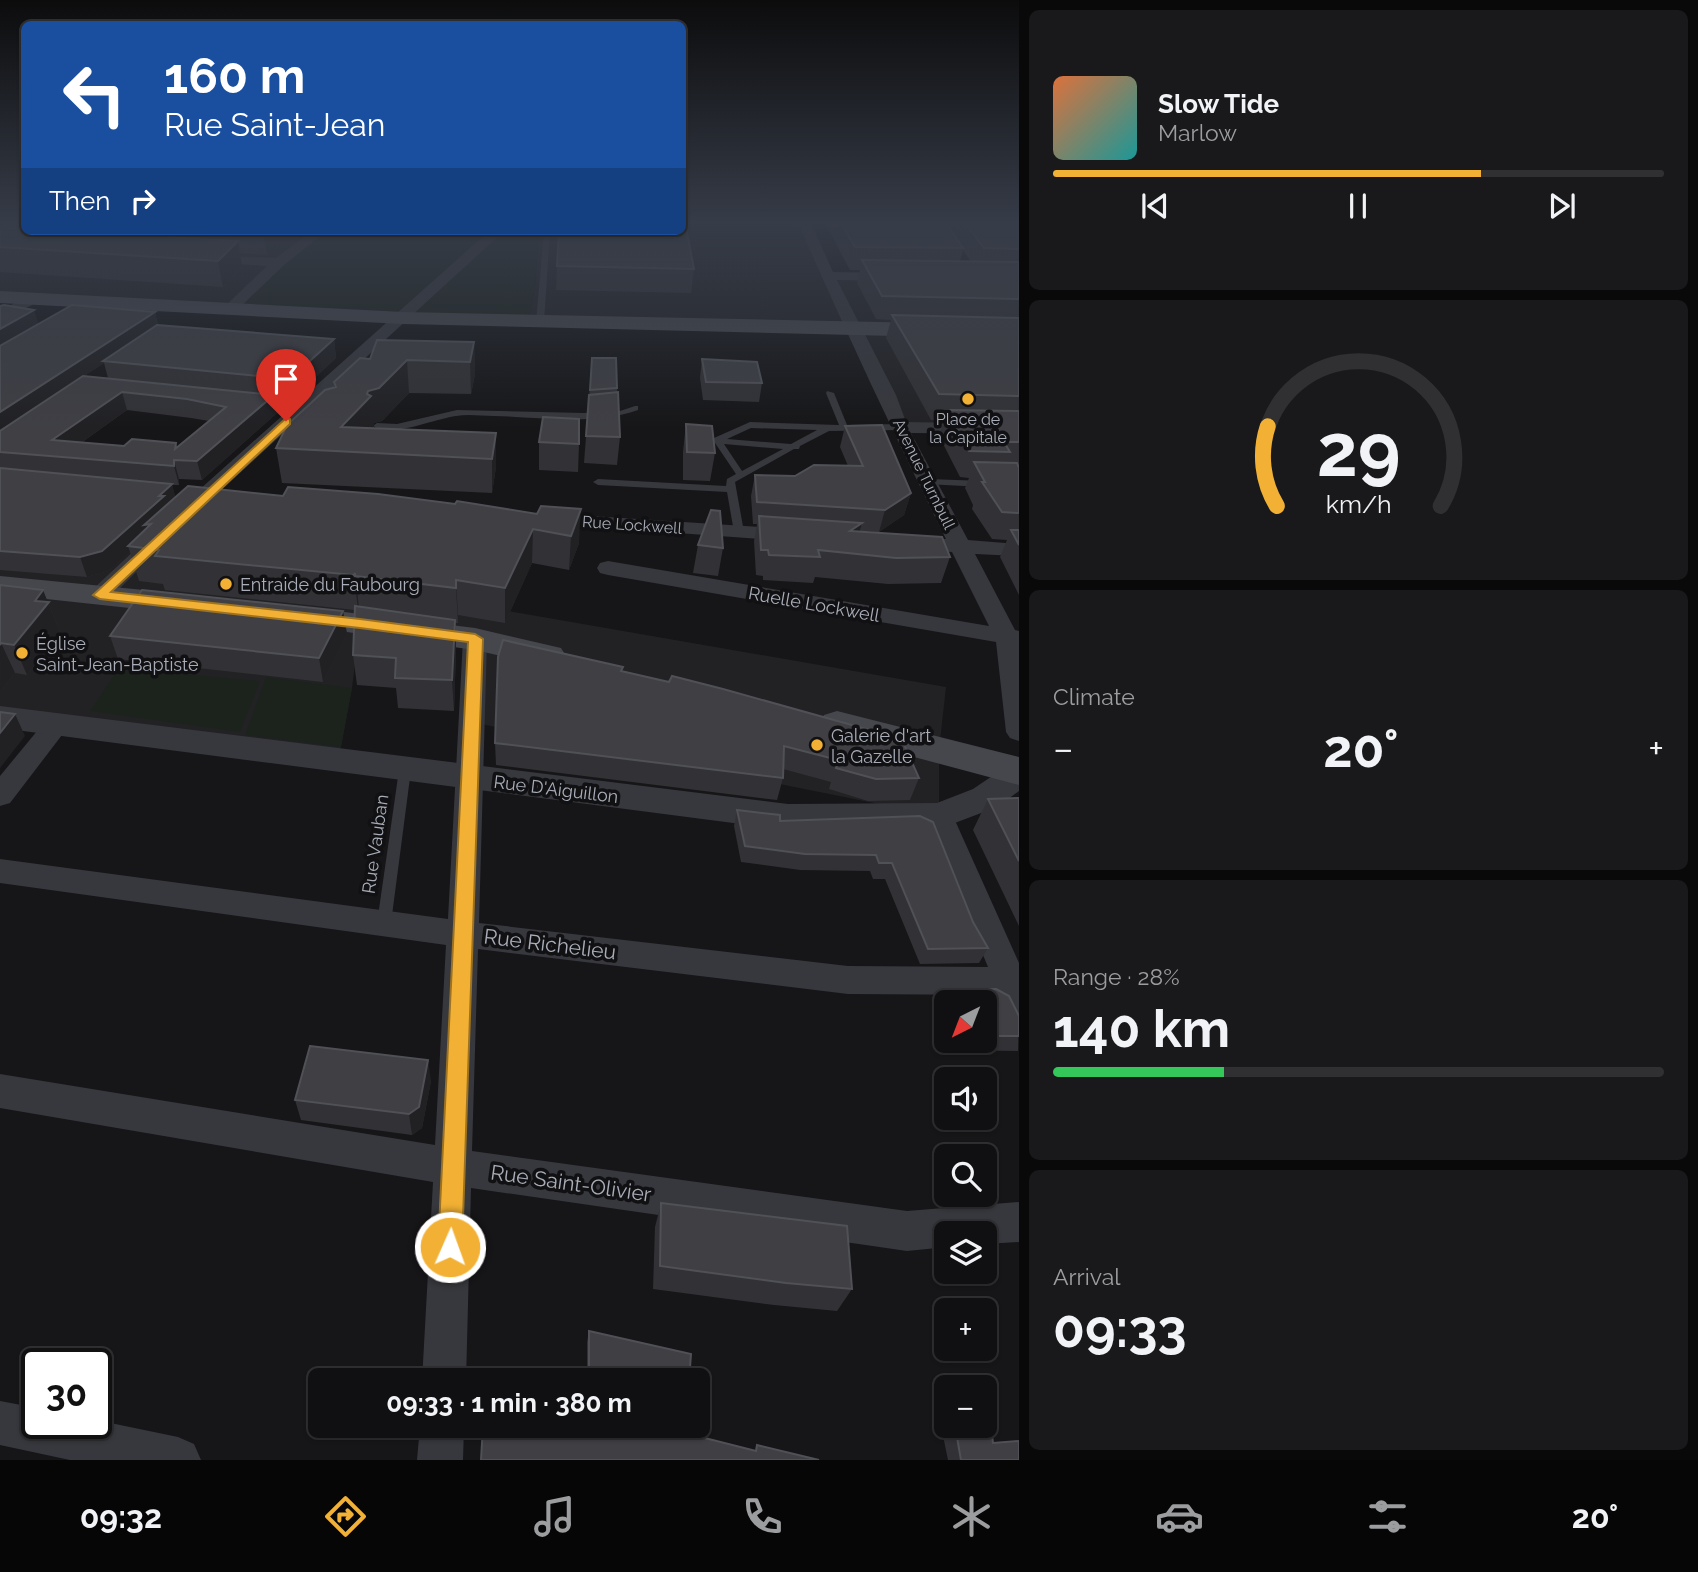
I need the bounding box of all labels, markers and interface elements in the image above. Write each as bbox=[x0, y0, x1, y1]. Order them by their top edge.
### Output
text: 160 m bbox=[164, 47, 305, 104]
icon: left bbox=[49, 49, 140, 140]
text: Slow Tide bbox=[1158, 89, 1279, 119]
text: Rue Saint-Jean bbox=[164, 106, 385, 143]
text: Marlow bbox=[1158, 119, 1237, 146]
icon: right bbox=[124, 182, 162, 220]
text: Then bbox=[49, 186, 110, 216]
icon: previous bbox=[1136, 187, 1174, 225]
icon: pause bbox=[1339, 187, 1377, 225]
icon: next bbox=[1543, 187, 1581, 225]
pin bbox=[256, 349, 316, 421]
icon: arrive bbox=[267, 360, 305, 398]
marker: Place de la Capitale bbox=[960, 391, 976, 407]
text: 29 bbox=[1317, 408, 1400, 493]
place label: Place de la Capitale bbox=[929, 410, 1007, 447]
street label: Avenue Turnbull bbox=[889, 416, 959, 533]
text: km/h bbox=[1326, 489, 1391, 519]
street label: Rue Lockwell bbox=[581, 512, 683, 538]
place label: Entraide du Faubourg bbox=[240, 574, 420, 595]
marker: Entraide du Faubourg bbox=[218, 576, 234, 592]
street label: Ruelle Lockwell bbox=[747, 582, 881, 626]
place label: Église Saint-Jean-Baptiste bbox=[36, 632, 199, 675]
marker: Église Saint-Jean-Baptiste bbox=[14, 645, 30, 661]
text: Climate bbox=[1053, 683, 1135, 710]
text: 20° bbox=[1323, 718, 1399, 779]
place label: Galerie d'art la Gazelle bbox=[831, 725, 931, 767]
text: − bbox=[1053, 726, 1073, 771]
text: + bbox=[1648, 726, 1664, 771]
marker: Galerie d'art la Gazelle bbox=[809, 737, 825, 753]
street label: Rue D'Aiguillon bbox=[492, 771, 620, 807]
street label: Rue Vauban bbox=[358, 793, 392, 895]
street label: Rue Richelieu bbox=[482, 923, 618, 965]
text: Range · 28% bbox=[1053, 963, 1180, 990]
north arrow bbox=[934, 990, 998, 1054]
map controls bbox=[934, 990, 997, 1438]
text: 140 km bbox=[1053, 998, 1230, 1059]
button: sound bbox=[934, 1067, 997, 1130]
button: search bbox=[934, 1144, 997, 1207]
street label: Rue Saint-Olivier bbox=[489, 1159, 654, 1207]
position arrow bbox=[413, 1210, 487, 1284]
button: layers bbox=[934, 1221, 997, 1284]
text: Arrival bbox=[1053, 1263, 1120, 1290]
button: + bbox=[934, 1298, 997, 1361]
text: 09:33 bbox=[1053, 1298, 1186, 1359]
speed limit sign: 30 bbox=[21, 1348, 112, 1439]
button: − bbox=[934, 1375, 997, 1438]
text: 09:33 · 1 min · 380 m bbox=[386, 1388, 632, 1418]
icon: directions bbox=[321, 1492, 370, 1541]
icon: music bbox=[530, 1492, 579, 1541]
icon: phone bbox=[738, 1492, 787, 1541]
icon: climate bbox=[947, 1492, 996, 1541]
icon: car bbox=[1155, 1492, 1204, 1541]
icon: filters bbox=[1363, 1492, 1412, 1541]
text: 09:32 bbox=[80, 1498, 162, 1535]
text: 20° bbox=[1572, 1498, 1618, 1535]

